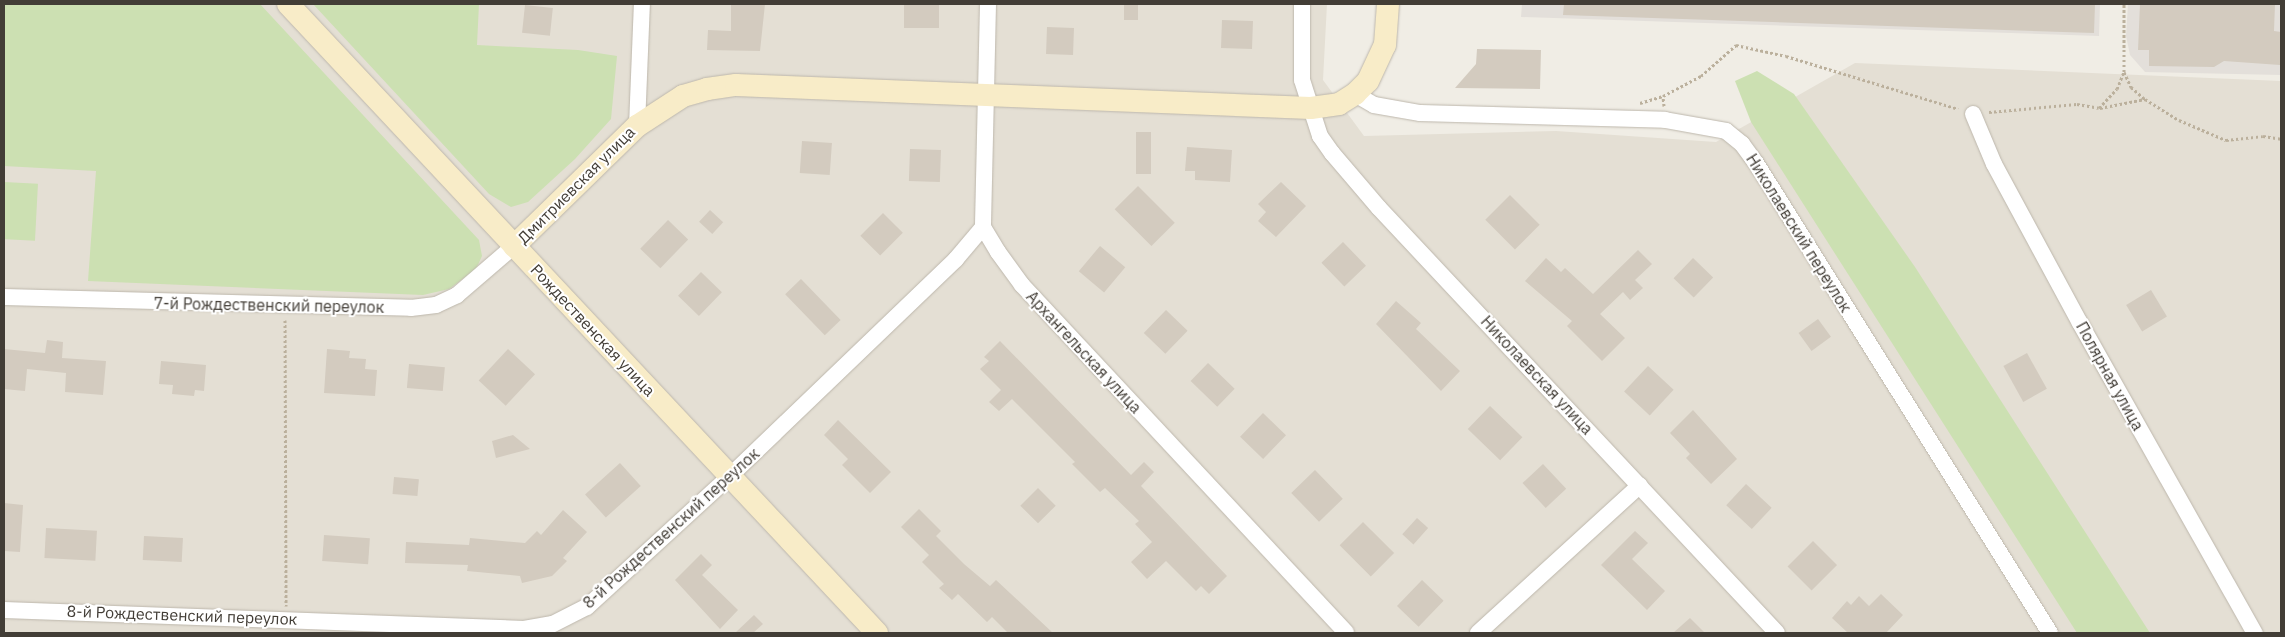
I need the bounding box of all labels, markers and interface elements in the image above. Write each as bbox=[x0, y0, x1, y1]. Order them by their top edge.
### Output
street label: Дмитриевская улица bbox=[513, 122, 639, 248]
street label: Николаевский переулок bbox=[1742, 150, 1856, 316]
street label: Рождественская улица bbox=[527, 260, 659, 400]
street label: Архангельская улица bbox=[1022, 287, 1146, 417]
street label: 7-й Рождественский переулок bbox=[153, 293, 385, 317]
street label: Николаевская улица bbox=[1477, 312, 1597, 438]
street label: Полярная улица bbox=[2072, 318, 2148, 434]
street label: 8-й Рождественский переулок bbox=[579, 444, 763, 612]
street label: 8-й Рождественский переулок bbox=[66, 601, 298, 629]

